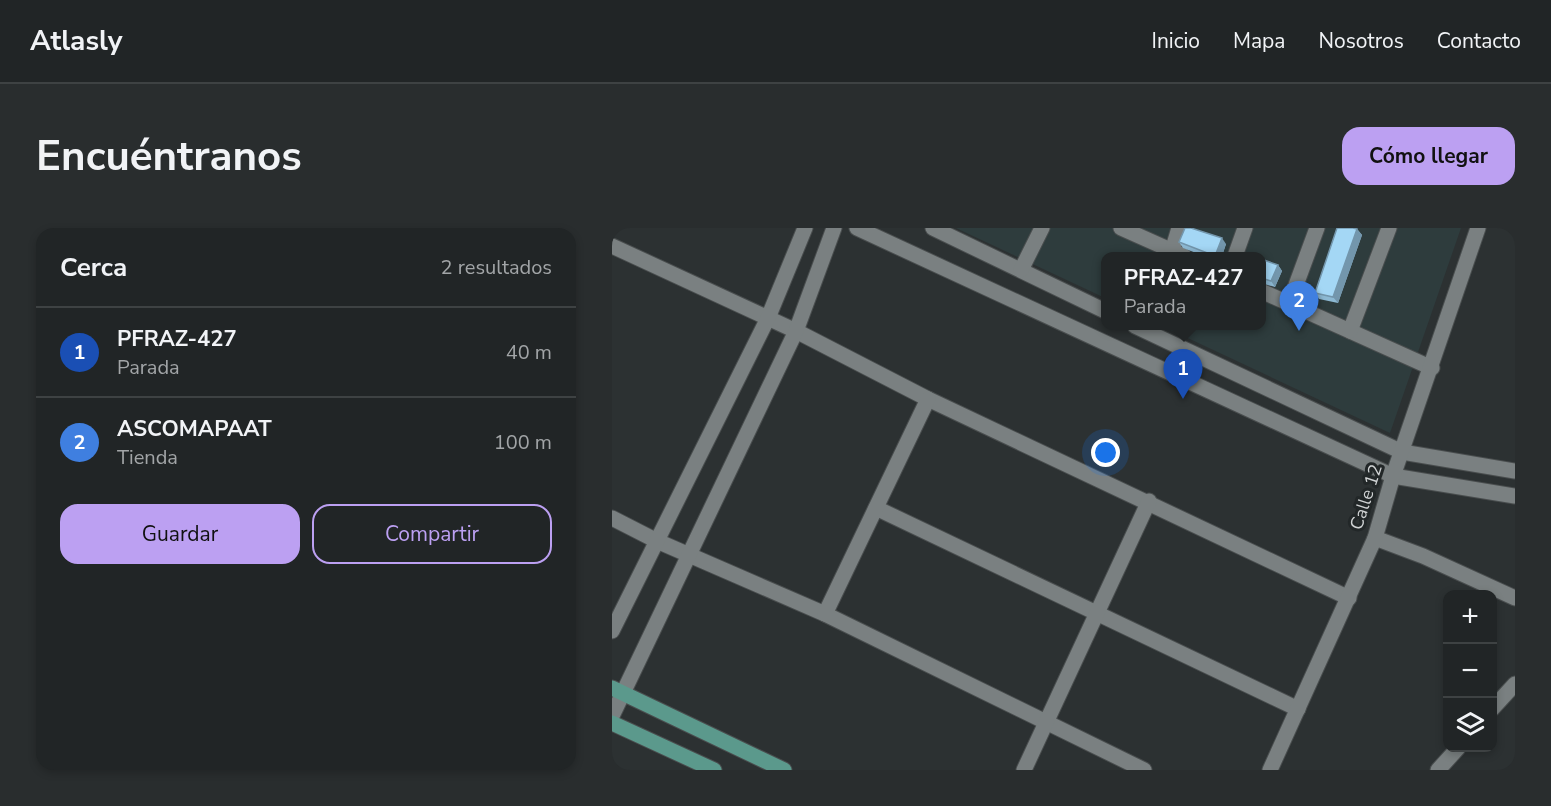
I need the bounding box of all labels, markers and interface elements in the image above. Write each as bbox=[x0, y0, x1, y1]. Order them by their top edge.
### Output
text: Atlasly bbox=[30, 22, 122, 60]
text: Inicio bbox=[1152, 27, 1200, 55]
text: Mapa bbox=[1233, 27, 1285, 55]
text: Nosotros bbox=[1318, 27, 1404, 55]
text: Contacto bbox=[1437, 27, 1521, 55]
button: Cómo llegar bbox=[1342, 127, 1515, 185]
text: Encuéntranos bbox=[36, 128, 302, 185]
text: Cerca bbox=[60, 250, 127, 285]
popup bbox=[1101, 252, 1266, 330]
text: 2 resultados bbox=[441, 254, 552, 281]
text: PFRAZ-427 bbox=[1124, 263, 1243, 293]
pin: 2 bbox=[1280, 282, 1318, 331]
text: Parada bbox=[1124, 293, 1186, 320]
text: PFRAZ-427 bbox=[117, 324, 237, 354]
text: 1 bbox=[74, 339, 86, 366]
text: 40 m bbox=[506, 339, 552, 366]
pin: 1 bbox=[1164, 350, 1202, 399]
text: Parada bbox=[117, 354, 180, 381]
text: ASCOMAPAAT bbox=[117, 414, 272, 444]
text: 2 bbox=[74, 429, 86, 456]
text: 100 m bbox=[494, 429, 552, 456]
your location bbox=[1091, 438, 1120, 467]
text: Tienda bbox=[117, 444, 178, 471]
street label: Calle 12 bbox=[1344, 461, 1388, 533]
button: Guardar bbox=[60, 504, 300, 564]
button: Compartir bbox=[312, 504, 552, 564]
map controls bbox=[1443, 590, 1497, 752]
button: + bbox=[1443, 590, 1497, 644]
button: − bbox=[1443, 644, 1497, 698]
button: layers bbox=[1443, 698, 1497, 752]

